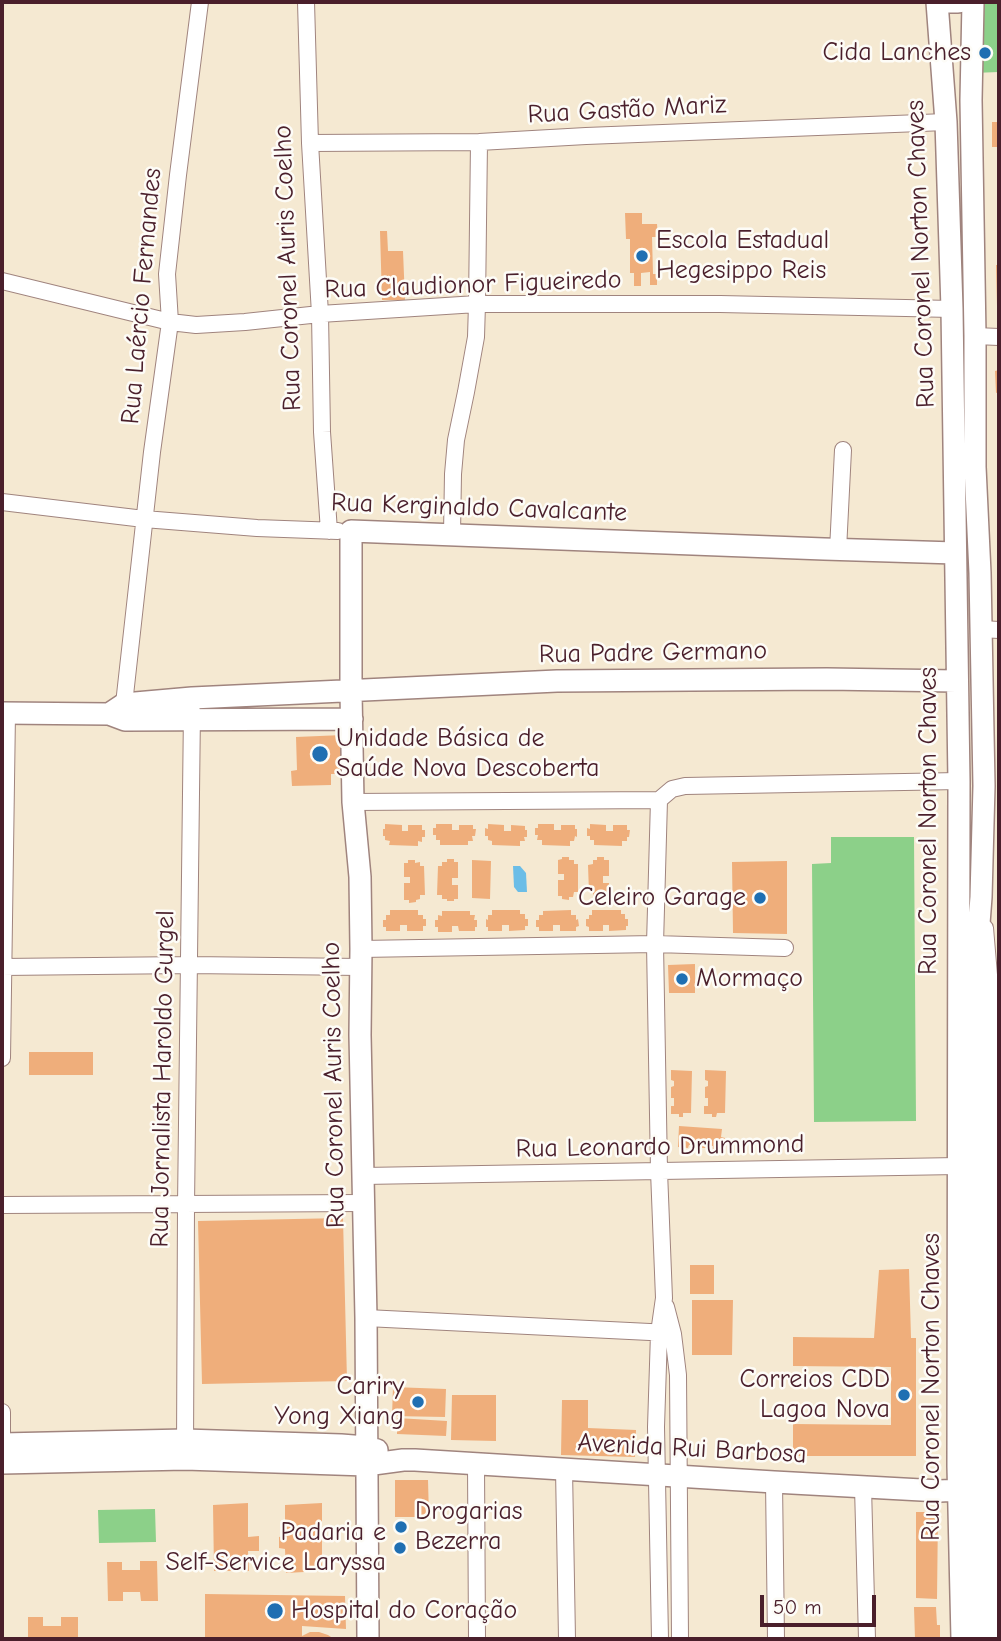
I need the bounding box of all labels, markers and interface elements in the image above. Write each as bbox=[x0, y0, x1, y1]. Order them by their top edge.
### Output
place label: Cida Lanches bbox=[823, 37, 971, 69]
marker: Cida Lanches bbox=[977, 45, 993, 61]
street label: Rua Gastão Mariz bbox=[527, 89, 727, 131]
street label: Rua Coronel Norton Chaves bbox=[900, 99, 942, 409]
street label: Rua Coronel Auris Coelho bbox=[267, 124, 309, 412]
street label: Rua Laércio Fernandes bbox=[115, 167, 169, 425]
place label: Escola Estadual Hegesippo Reis bbox=[656, 225, 829, 286]
marker: Escola Estadual Hegesippo Reis bbox=[634, 248, 650, 264]
street label: Rua Claudionor Figueiredo bbox=[324, 264, 622, 306]
street label: Rua Kerginaldo Cavalcante bbox=[330, 487, 628, 529]
street label: Rua Padre Germano bbox=[539, 635, 767, 671]
street label: Rua Coronel Norton Chaves bbox=[913, 667, 945, 975]
place label: Unidade Básica de Saúde Nova Descoberta bbox=[336, 723, 599, 784]
marker: Unidade Básica de Saúde Nova Descoberta bbox=[310, 744, 330, 764]
place label: Celeiro Garage bbox=[578, 882, 746, 914]
marker: Celeiro Garage bbox=[752, 890, 768, 906]
street label: Rua Jornalista Haroldo Gurgel bbox=[144, 910, 182, 1248]
street label: Rua Coronel Auris Coelho bbox=[316, 942, 352, 1228]
place label: Mormaço bbox=[696, 963, 803, 995]
marker: Mormaço bbox=[674, 971, 690, 987]
street label: Rua Leonardo Drummond bbox=[515, 1129, 805, 1165]
street label: Rua Coronel Norton Chaves bbox=[916, 1233, 948, 1541]
place label: Correios CDD Lagoa Nova bbox=[739, 1364, 890, 1426]
place label: Cariry Yong Xiang bbox=[274, 1371, 404, 1432]
marker: Correios CDD Lagoa Nova bbox=[896, 1387, 912, 1403]
marker: Cariry Yong Xiang bbox=[410, 1394, 426, 1410]
street label: Avenida Rui Barbosa bbox=[577, 1427, 807, 1471]
place label: Drogarias Bezerra bbox=[415, 1496, 523, 1558]
place label: Padaria e Self-Service Laryssa bbox=[165, 1517, 386, 1578]
marker: Drogarias Bezerra bbox=[393, 1519, 409, 1535]
marker: Padaria e Self-Service Laryssa bbox=[392, 1540, 408, 1556]
scale bar bbox=[763, 1582, 878, 1626]
place label: Hospital do Coração bbox=[291, 1595, 517, 1627]
text: 50 m bbox=[773, 1595, 822, 1619]
marker: Hospital do Coração bbox=[265, 1601, 285, 1621]

